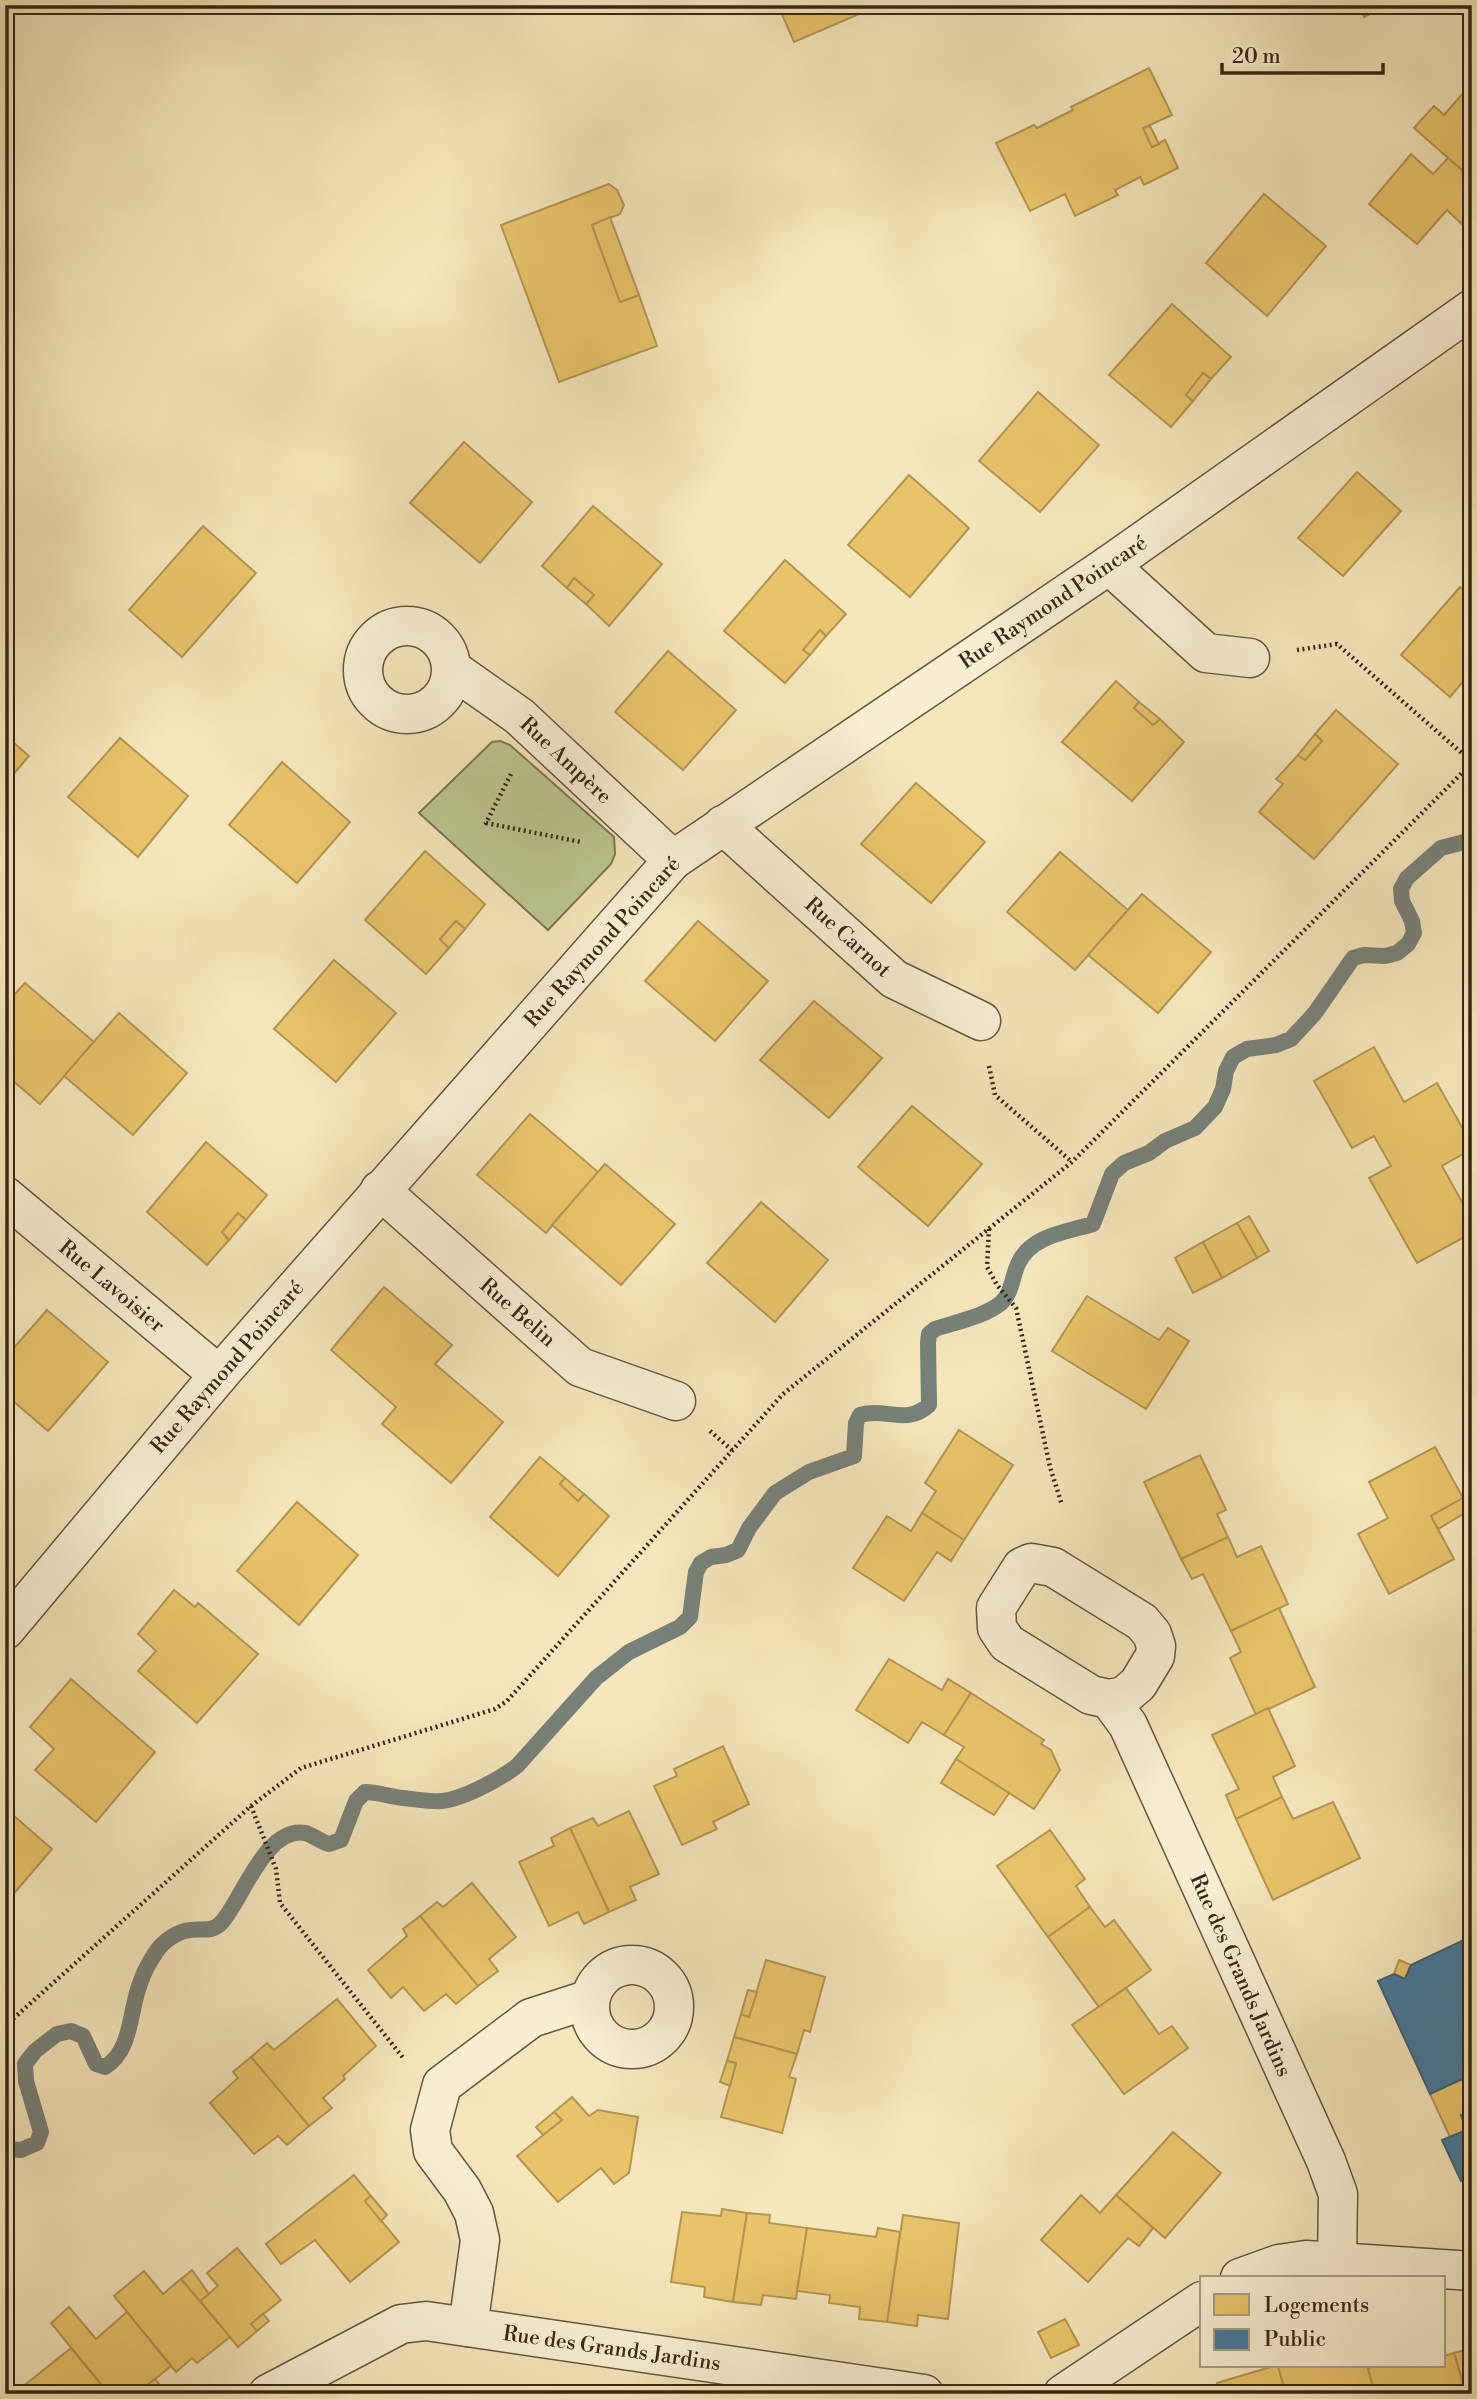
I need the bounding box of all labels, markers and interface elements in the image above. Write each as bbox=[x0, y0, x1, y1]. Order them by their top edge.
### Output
scale bar bbox=[1222, 32, 1382, 76]
text: 20 m bbox=[1232, 44, 1281, 70]
street label: Rue Raymond Poincaré bbox=[955, 530, 1152, 675]
street label: Rue Ampère bbox=[514, 712, 617, 810]
street label: Rue Raymond Poincaré bbox=[519, 852, 686, 1033]
street label: Rue Carnot bbox=[799, 892, 896, 984]
street label: Rue Lavoisier bbox=[53, 1235, 170, 1339]
street label: Rue Belin bbox=[474, 1273, 561, 1353]
street label: Rue Raymond Poincaré bbox=[145, 1276, 310, 1460]
street label: Rue des Grands Jardins bbox=[1184, 1870, 1297, 2081]
legend bbox=[1200, 2276, 1446, 2368]
text: Logements bbox=[1264, 2293, 1369, 2319]
street label: Rue des Grands Jardins bbox=[501, 2321, 722, 2377]
text: Public bbox=[1264, 2327, 1326, 2353]

